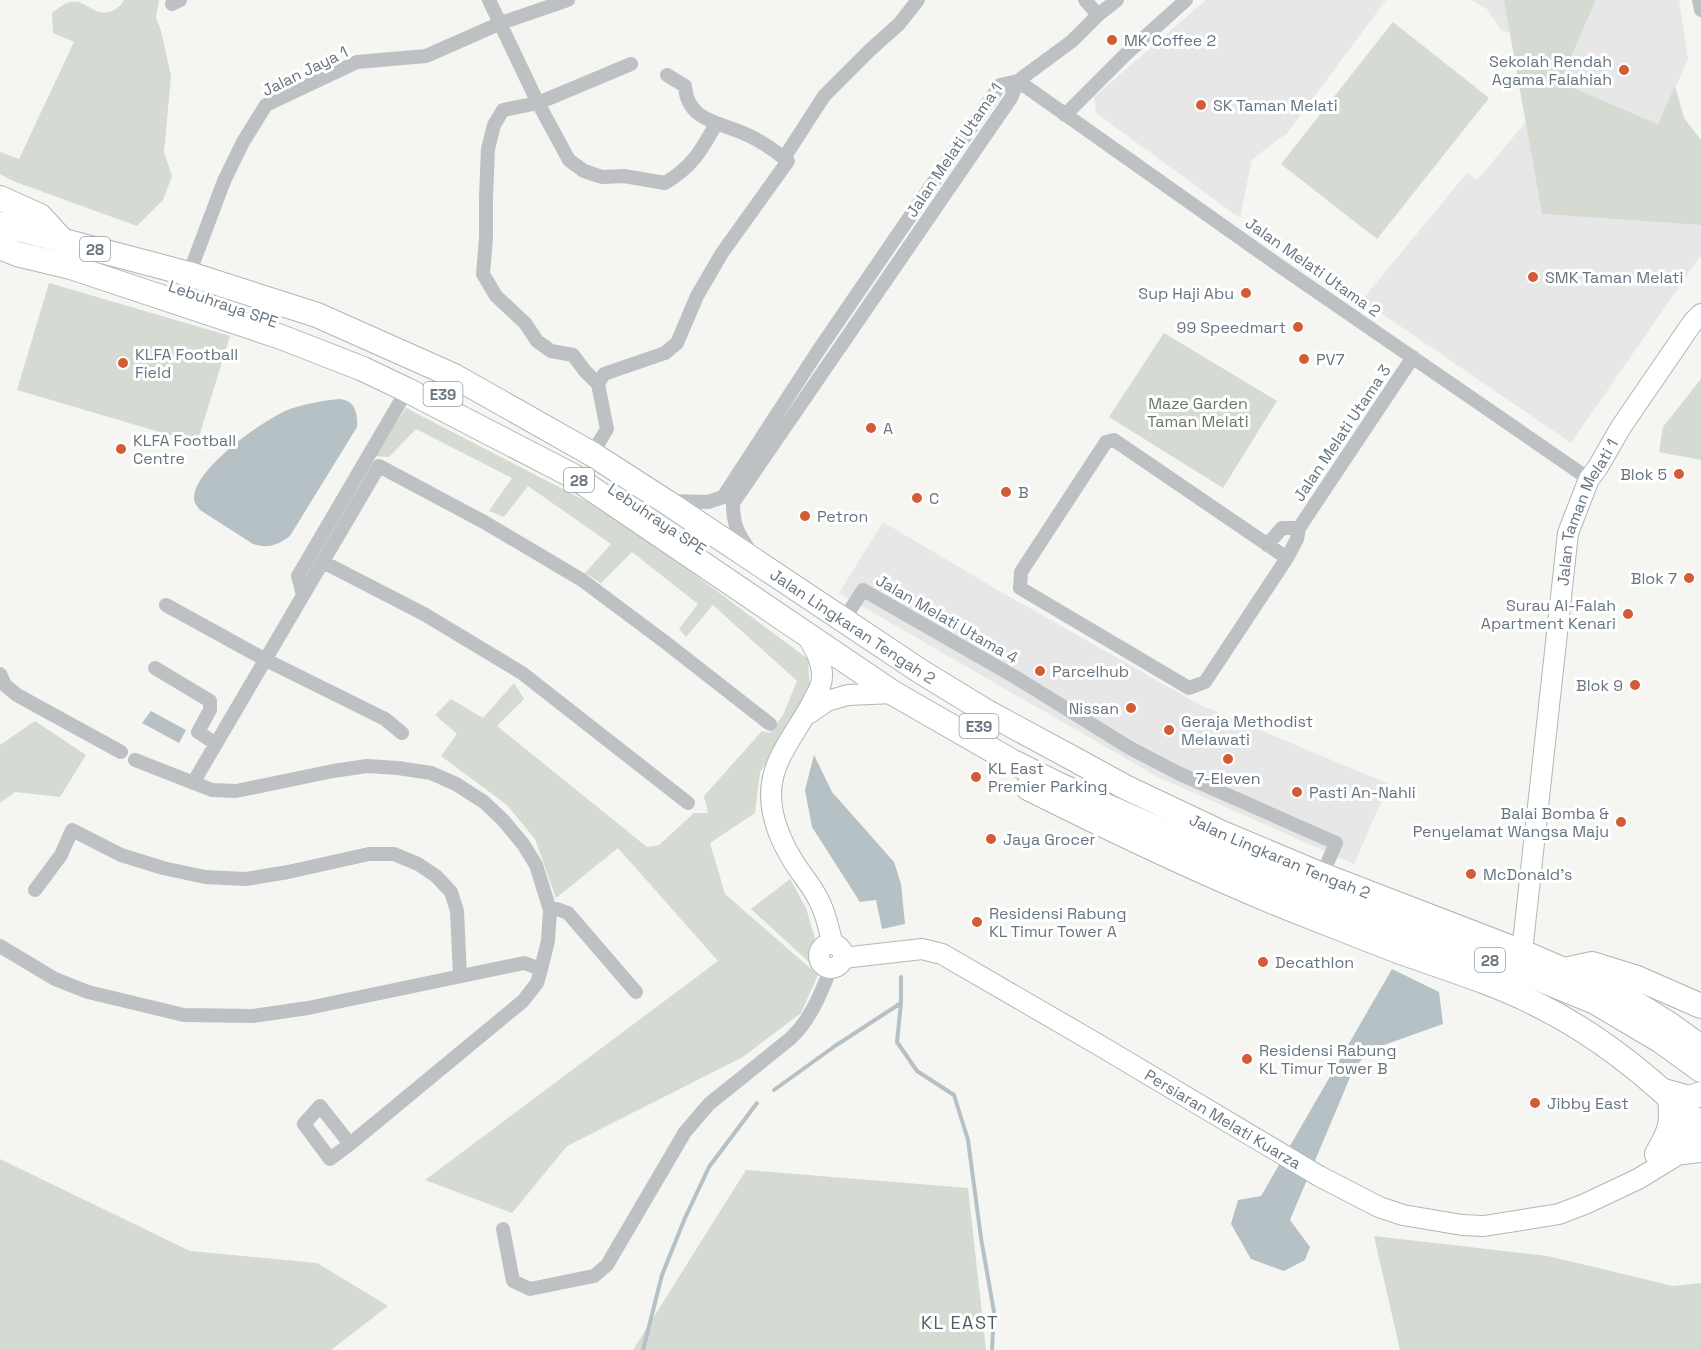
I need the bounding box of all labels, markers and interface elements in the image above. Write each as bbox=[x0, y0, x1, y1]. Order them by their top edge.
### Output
place label: MK Coffee 2 bbox=[1124, 30, 1216, 51]
marker: MK Coffee 2 bbox=[1105, 33, 1119, 47]
street label: Jalan Jaya 1 bbox=[258, 41, 352, 101]
place label: Sekolah Rendah Agama Falahiah bbox=[1489, 51, 1612, 90]
marker: Sekolah Rendah Agama Falahiah bbox=[1617, 63, 1631, 77]
street label: Jalan Melati Utama 1 bbox=[901, 79, 1007, 221]
place label: SK Taman Melati bbox=[1213, 95, 1338, 116]
marker: SK Taman Melati bbox=[1194, 98, 1208, 112]
street label: Jalan Melati Utama 2 bbox=[1241, 212, 1385, 322]
road number: 28 bbox=[80, 237, 110, 261]
place label: SMK Taman Melati bbox=[1545, 267, 1683, 288]
marker: SMK Taman Melati bbox=[1526, 270, 1540, 284]
street label: Lebuhraya SPE bbox=[166, 275, 280, 333]
place label: Sup Haji Abu bbox=[1138, 283, 1234, 304]
marker: Sup Haji Abu bbox=[1239, 286, 1253, 300]
place label: 99 Speedmart bbox=[1177, 317, 1286, 338]
marker: 99 Speedmart bbox=[1291, 320, 1305, 334]
place label: KLFA Football Field bbox=[135, 344, 238, 383]
place label: PV7 bbox=[1316, 349, 1344, 370]
marker: PV7 bbox=[1297, 352, 1311, 366]
marker: KLFA Football Field bbox=[116, 356, 130, 370]
street label: Jalan Melati Utama 3 bbox=[1288, 361, 1396, 505]
road number: E39 bbox=[424, 382, 462, 406]
park label: Maze Garden Taman Melati bbox=[1147, 393, 1249, 432]
place label: A bbox=[883, 418, 893, 439]
marker: A bbox=[864, 421, 878, 435]
place label: KLFA Football Centre bbox=[133, 430, 236, 469]
street label: Jalan Taman Melati 1 bbox=[1552, 435, 1623, 587]
marker: KLFA Football Centre bbox=[114, 442, 128, 456]
place label: Blok 5 bbox=[1620, 464, 1667, 485]
marker: Blok 5 bbox=[1672, 467, 1686, 481]
road number: 28 bbox=[564, 468, 594, 492]
street label: Lebuhraya SPE bbox=[604, 478, 710, 560]
place label: B bbox=[1018, 482, 1029, 503]
marker: B bbox=[999, 485, 1013, 499]
place label: C bbox=[929, 488, 939, 509]
marker: C bbox=[910, 491, 924, 505]
place label: Petron bbox=[817, 506, 868, 527]
marker: Petron bbox=[798, 509, 812, 523]
street label: Jalan Lingkaran Tengah 2 bbox=[766, 564, 940, 689]
place label: Blok 7 bbox=[1631, 568, 1677, 589]
street label: Jalan Melati Utama 4 bbox=[872, 570, 1022, 668]
marker: Blok 7 bbox=[1682, 571, 1696, 585]
place label: Surau Al-Falah Apartment Kenari bbox=[1481, 595, 1616, 634]
marker: Surau Al-Falah Apartment Kenari bbox=[1621, 607, 1635, 621]
place label: Parcelhub bbox=[1052, 661, 1129, 682]
marker: Parcelhub bbox=[1033, 664, 1047, 678]
place label: Blok 9 bbox=[1576, 675, 1623, 696]
marker: Blok 9 bbox=[1628, 678, 1642, 692]
place label: Nissan bbox=[1069, 698, 1119, 719]
marker: Nissan bbox=[1124, 701, 1138, 715]
place label: Geraja Methodist Melawati bbox=[1181, 711, 1313, 750]
road number: E39 bbox=[960, 714, 998, 738]
marker: Geraja Methodist Melawati bbox=[1162, 723, 1176, 737]
marker: 7-Eleven bbox=[1221, 752, 1235, 766]
place label: KL East Premier Parking bbox=[988, 758, 1107, 797]
place label: 7-Eleven bbox=[1195, 768, 1261, 789]
marker: KL East Premier Parking bbox=[969, 770, 983, 784]
place label: Pasti An-Nahli bbox=[1309, 782, 1416, 803]
marker: Pasti An-Nahli bbox=[1290, 785, 1304, 799]
place label: Balai Bomba & Penyelamat Wangsa Maju bbox=[1413, 803, 1609, 842]
street label: Jalan Lingkaran Tengah 2 bbox=[1186, 809, 1373, 903]
marker: Balai Bomba & Penyelamat Wangsa Maju bbox=[1614, 815, 1628, 829]
place label: Jaya Grocer bbox=[1003, 829, 1095, 850]
marker: Jaya Grocer bbox=[984, 832, 998, 846]
place label: McDonald's bbox=[1483, 864, 1573, 885]
marker: McDonald's bbox=[1464, 867, 1478, 881]
place label: Residensi Rabung KL Timur Tower A bbox=[989, 903, 1126, 942]
marker: Residensi Rabung KL Timur Tower A bbox=[970, 915, 984, 929]
road number: 28 bbox=[1475, 948, 1505, 972]
place label: Decathlon bbox=[1275, 952, 1354, 973]
marker: Decathlon bbox=[1256, 955, 1270, 969]
place label: Residensi Rabung KL Timur Tower B bbox=[1259, 1040, 1396, 1079]
marker: Residensi Rabung KL Timur Tower B bbox=[1240, 1052, 1254, 1066]
street label: Persiaran Melati Kuarza bbox=[1141, 1064, 1305, 1174]
place label: Jibby East bbox=[1547, 1093, 1629, 1114]
marker: Jibby East bbox=[1528, 1096, 1542, 1110]
district label: KL EAST bbox=[921, 1311, 999, 1334]

